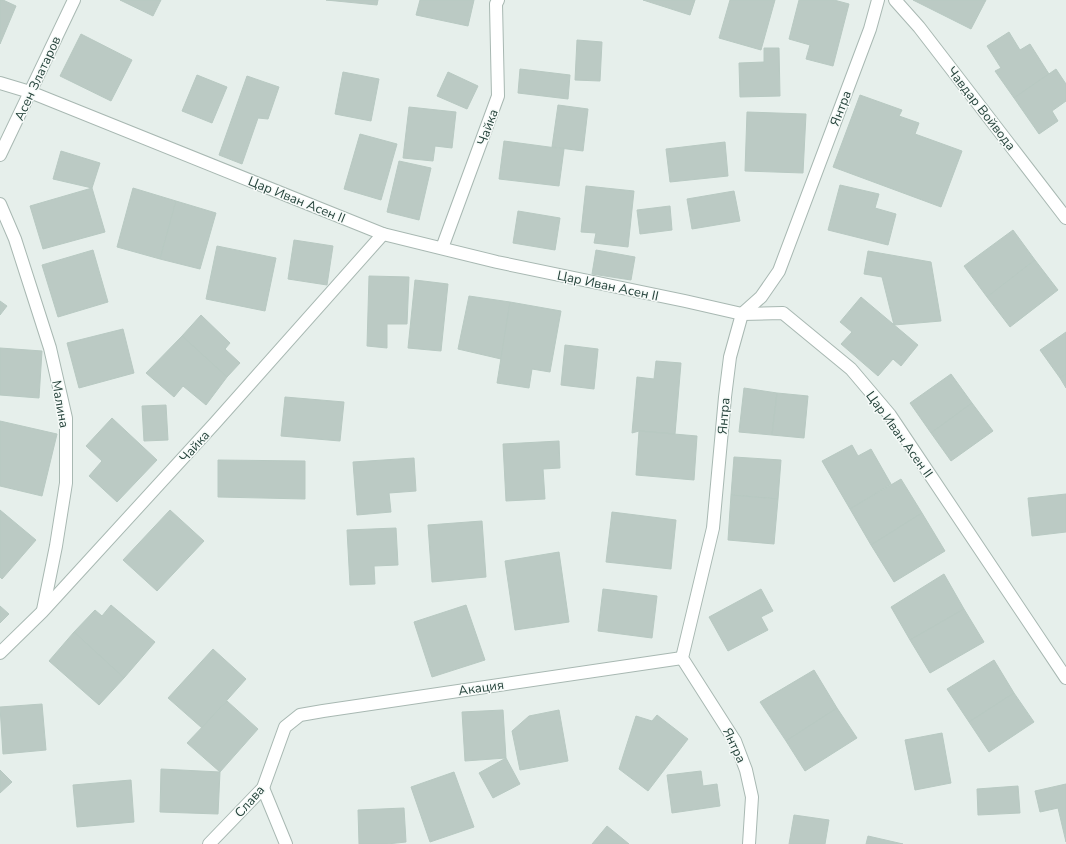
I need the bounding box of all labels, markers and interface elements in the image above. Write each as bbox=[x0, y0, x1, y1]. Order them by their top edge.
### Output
street label: Асен Златаров bbox=[10, 33, 65, 124]
street label: Чавдар Войвода bbox=[943, 63, 1020, 154]
street label: Янтра bbox=[826, 88, 856, 129]
street label: Чайка bbox=[473, 107, 503, 148]
street label: Цар Иван Асен II bbox=[245, 172, 348, 228]
street label: Цар Иван Асен II bbox=[555, 266, 660, 306]
street label: Малина bbox=[47, 379, 73, 429]
street label: Цар Иван Асен II bbox=[862, 387, 937, 482]
street label: Янтра bbox=[713, 397, 735, 435]
street label: Чайка bbox=[176, 427, 214, 467]
street label: Акация bbox=[457, 676, 505, 700]
street label: Янтра bbox=[718, 725, 750, 766]
street label: Слава bbox=[231, 782, 269, 822]

